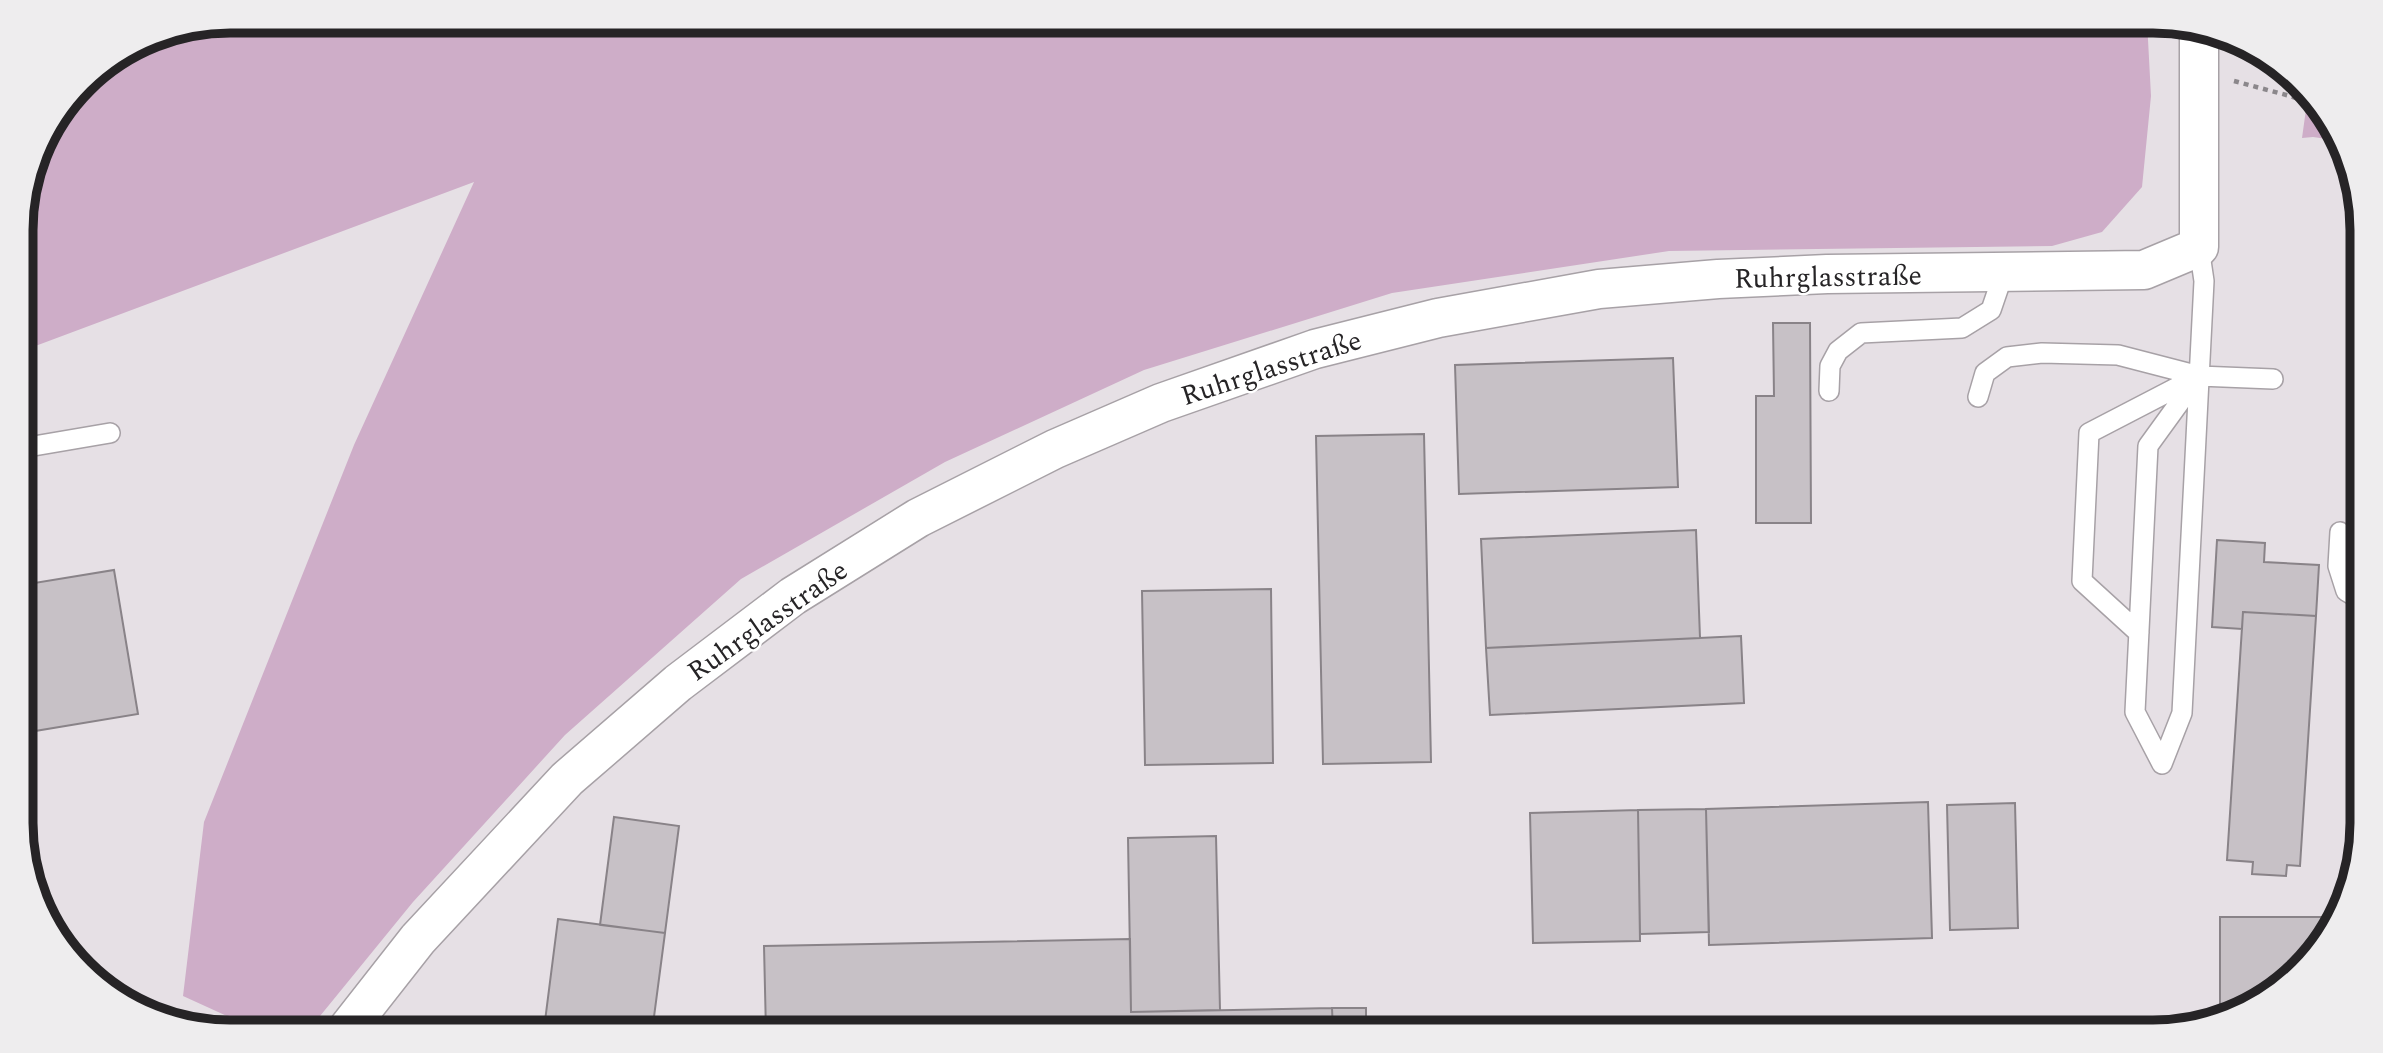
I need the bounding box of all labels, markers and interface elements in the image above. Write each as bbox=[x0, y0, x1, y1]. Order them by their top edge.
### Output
street label: Ruhrglasstraße bbox=[1734, 254, 1922, 301]
street label: Ruhrglasstraße bbox=[1175, 319, 1367, 418]
street label: Ruhrglasstraße bbox=[679, 550, 857, 693]

